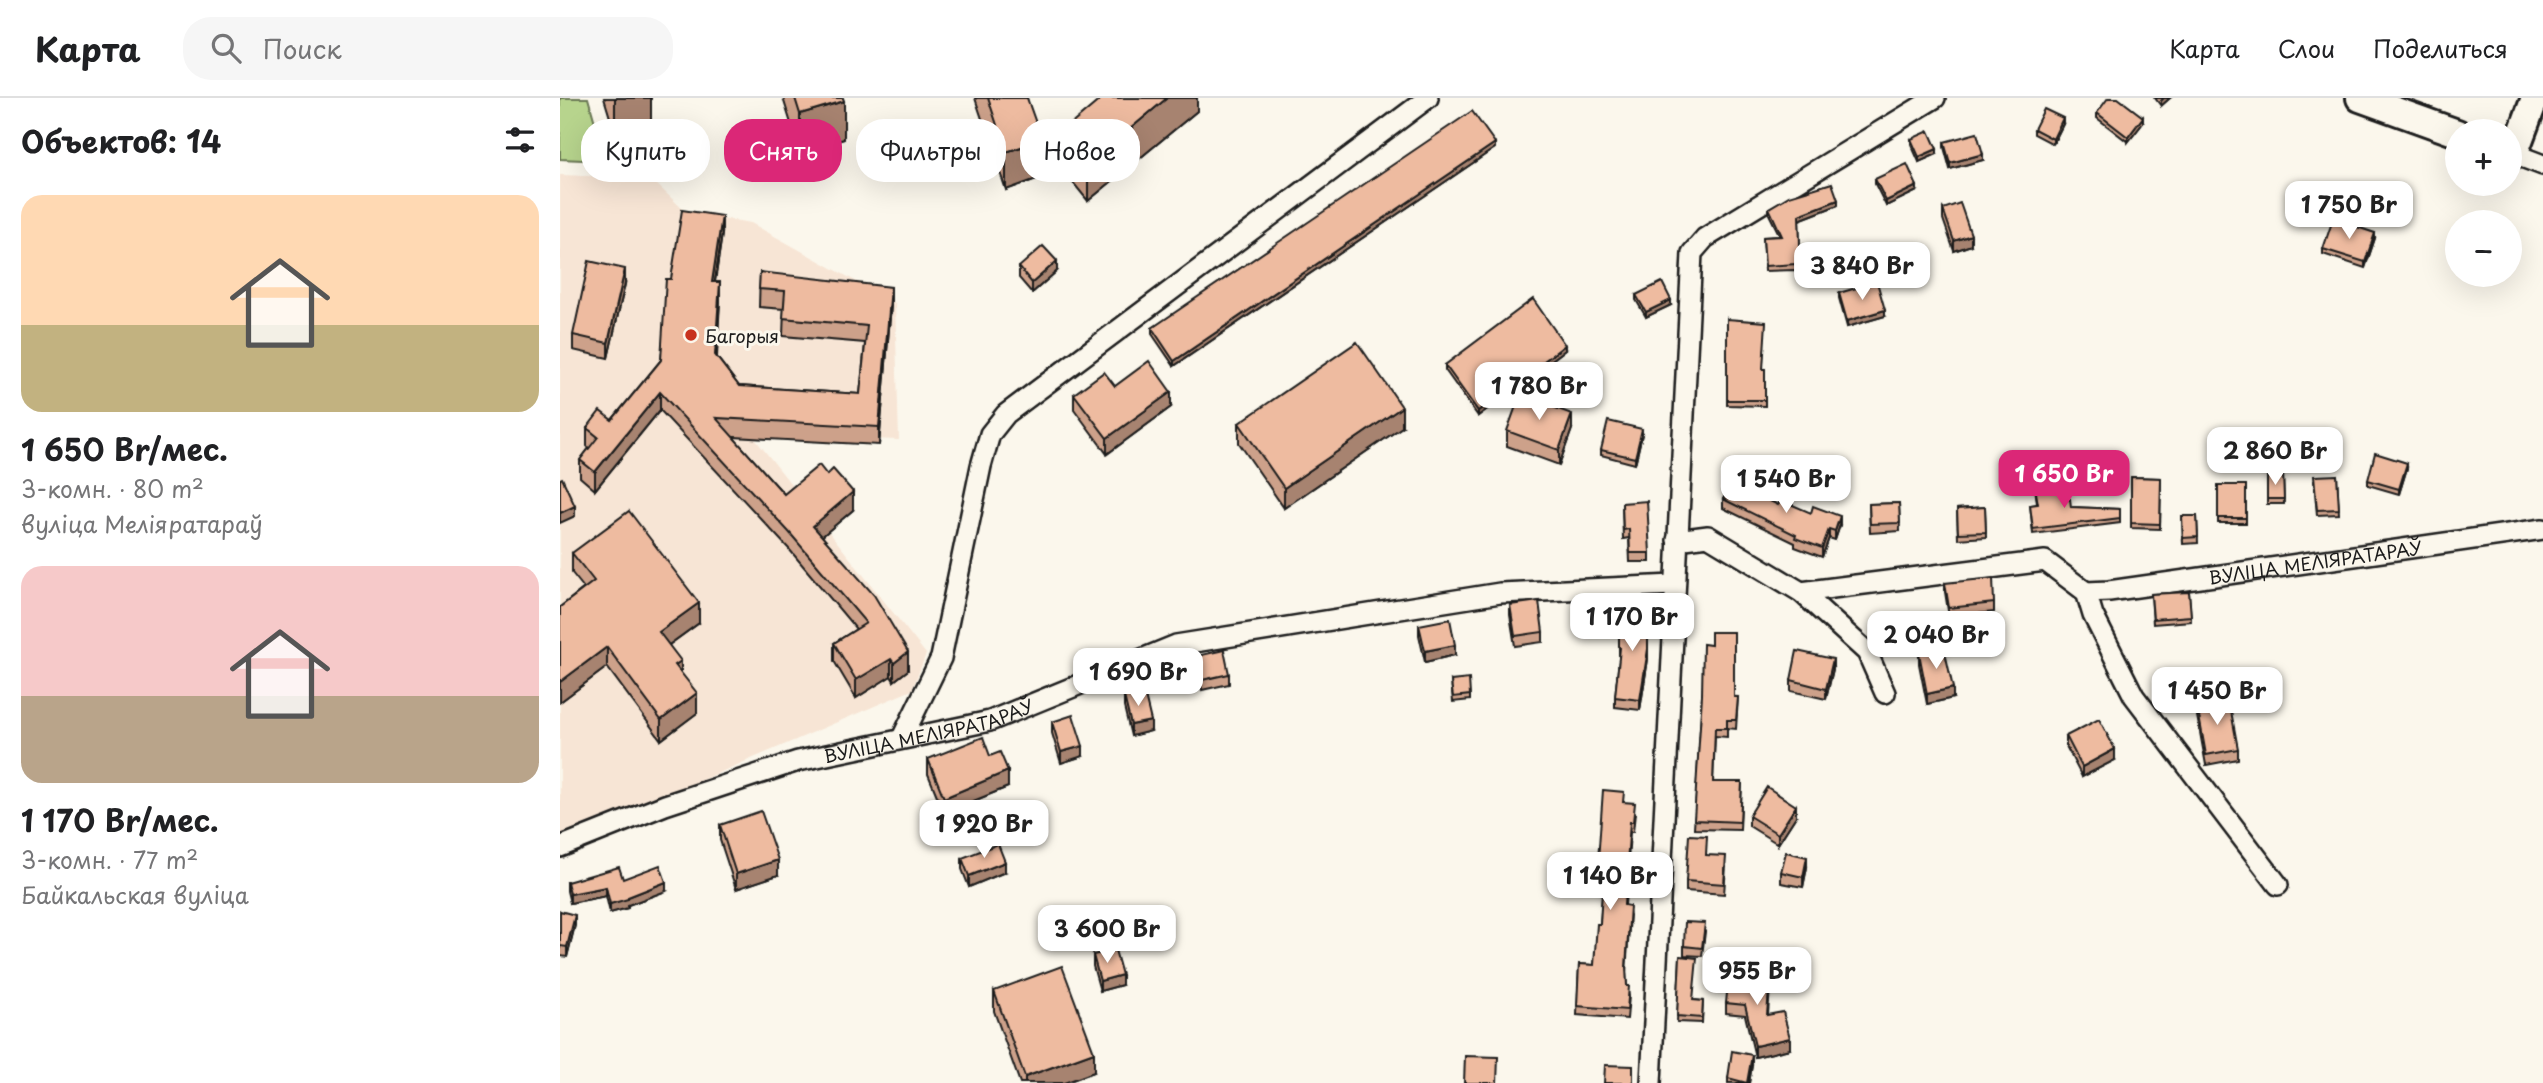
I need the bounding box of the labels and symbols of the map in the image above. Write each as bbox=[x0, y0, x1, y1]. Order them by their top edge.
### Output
pin: 1 750 Br bbox=[2277, 181, 2421, 241]
pin: 3 840 Br bbox=[1790, 242, 1934, 302]
place label: Багорыя bbox=[705, 322, 779, 349]
marker: Багорыя bbox=[683, 327, 699, 343]
pin: 1 780 Br bbox=[1467, 362, 1611, 422]
pin: 2 860 Br bbox=[2203, 428, 2347, 487]
pin: 1 650 Br bbox=[1992, 450, 2136, 510]
pin: 1 540 Br bbox=[1714, 456, 1858, 515]
street label: ВУЛІЦА МЕЛІЯРАТАРАЎ bbox=[2207, 533, 2424, 590]
pin: 1 170 Br bbox=[1560, 594, 1704, 653]
pin: 2 040 Br bbox=[1864, 612, 2008, 671]
pin: 1 690 Br bbox=[1066, 648, 1210, 708]
pin: 1 450 Br bbox=[2145, 668, 2289, 727]
street label: ВУЛІЦА МЕЛІЯРАТАРАЎ bbox=[821, 691, 1037, 769]
pin: 1 920 Br bbox=[912, 800, 1056, 860]
pin: 1 140 Br bbox=[1538, 852, 1682, 912]
pin: 3 600 Br bbox=[1035, 906, 1179, 965]
pin: 955 Br bbox=[1700, 948, 1814, 1007]

